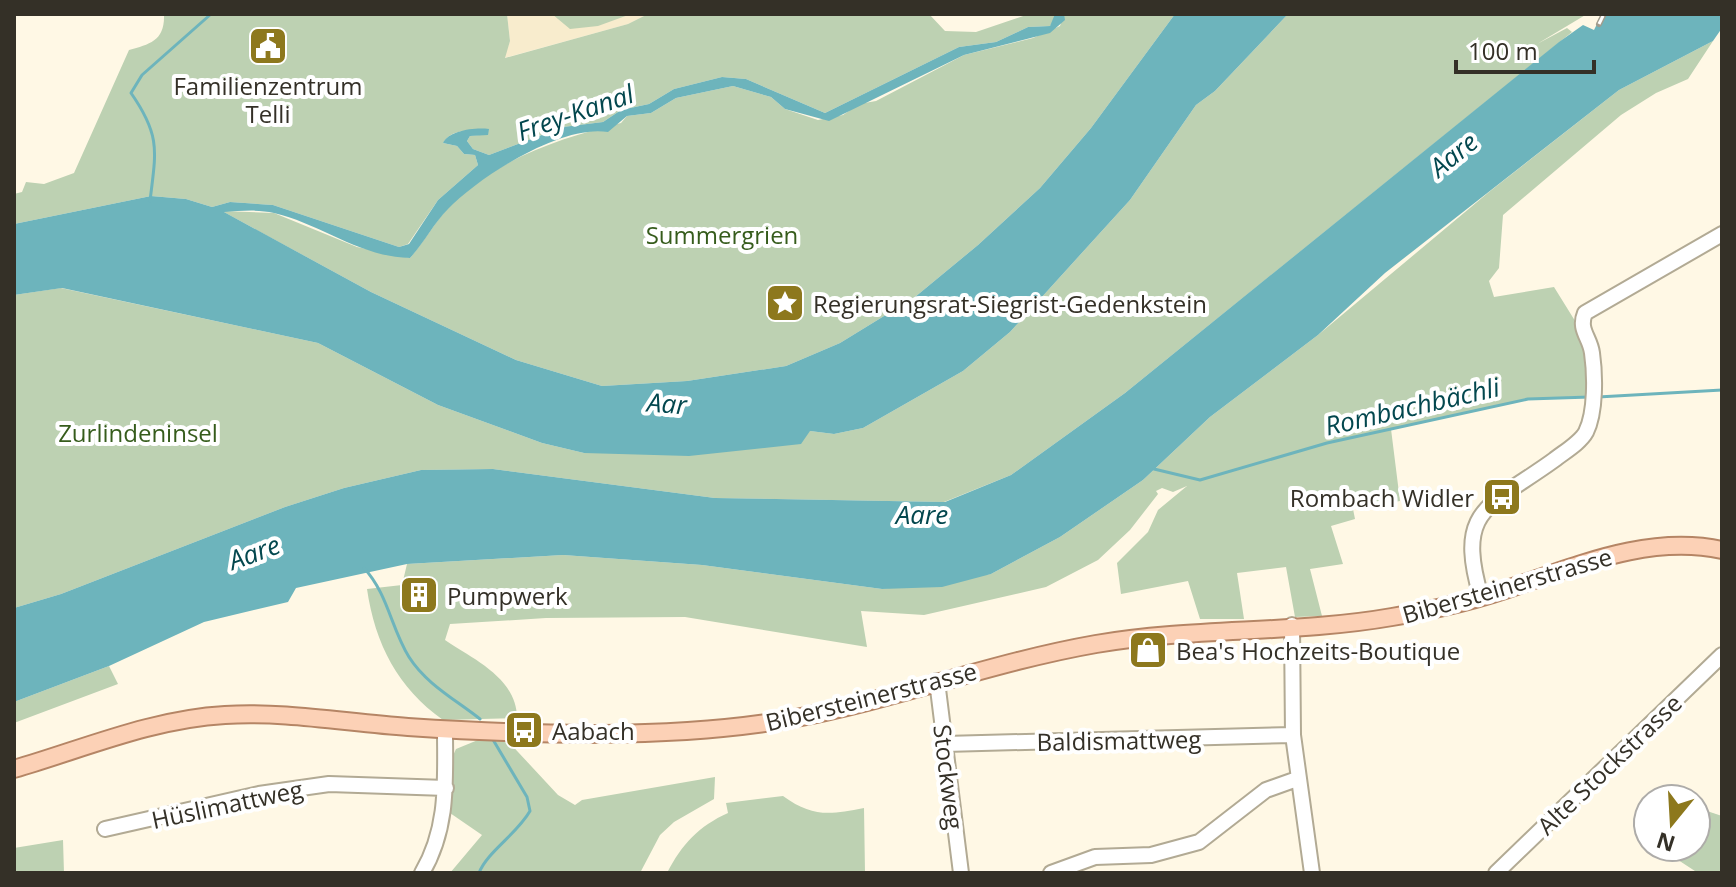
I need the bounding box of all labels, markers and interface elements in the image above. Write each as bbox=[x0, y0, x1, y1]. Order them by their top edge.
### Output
scale bar bbox=[1456, 24, 1594, 74]
public building icon: Familienzentrum Telli bbox=[247, 25, 289, 67]
text: 100 m bbox=[1468, 34, 1538, 67]
place label: Familienzentrum Telli bbox=[173, 69, 363, 130]
water label: Frey-Kanal bbox=[512, 75, 640, 149]
water label: Aare bbox=[1420, 123, 1485, 186]
park label: Summergrien bbox=[646, 218, 798, 251]
place icon: Regierungsrat-Siegrist-Gedenkstein bbox=[764, 282, 806, 324]
place label: Regierungsrat-Siegrist-Gedenkstein bbox=[813, 287, 1207, 320]
water label: Rombachbächli bbox=[1321, 368, 1503, 444]
water label: Aar bbox=[644, 384, 690, 422]
park label: Zurlindeninsel bbox=[58, 416, 218, 449]
bus stop icon: Rombach Widler bbox=[1481, 476, 1523, 518]
place label: Rombach Widler bbox=[1290, 481, 1474, 514]
water label: Aare bbox=[894, 496, 948, 532]
water label: Aare bbox=[221, 526, 285, 579]
street label: Bibersteinerstrasse bbox=[1398, 539, 1616, 631]
building icon: Pumpwerk bbox=[398, 574, 440, 616]
place label: Pumpwerk bbox=[447, 579, 568, 612]
shop icon: Bea's Hochzeits-Boutique bbox=[1127, 629, 1169, 671]
place label: Bea's Hochzeits-Boutique bbox=[1176, 634, 1460, 667]
street label: Bibersteinerstrasse bbox=[762, 654, 980, 738]
street label: Alte Stockstrasse bbox=[1529, 686, 1689, 842]
bus stop icon: Aabach bbox=[503, 709, 545, 751]
place label: Aabach bbox=[552, 714, 635, 747]
street label: Baldismattweg bbox=[1036, 722, 1202, 758]
street label: Stockweg bbox=[926, 723, 972, 831]
street label: Hüslimattweg bbox=[148, 772, 306, 836]
north arrow bbox=[1632, 783, 1712, 863]
text: N bbox=[1652, 826, 1679, 860]

